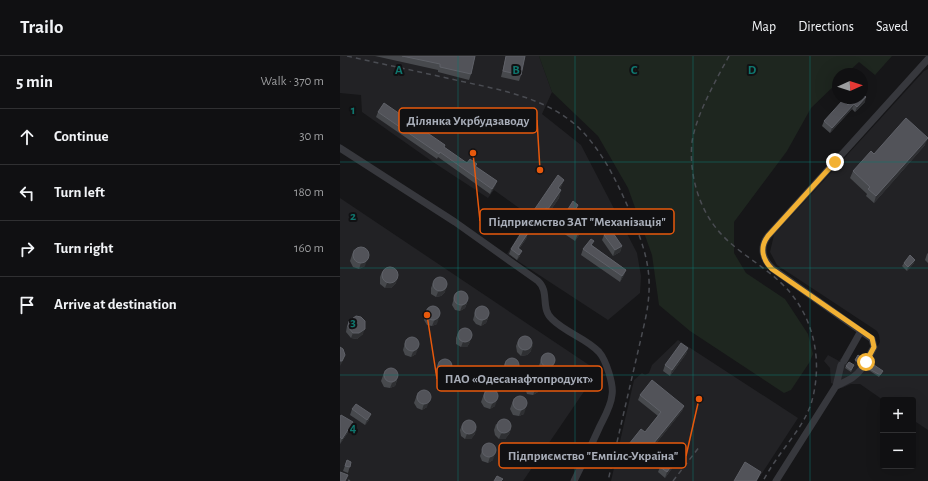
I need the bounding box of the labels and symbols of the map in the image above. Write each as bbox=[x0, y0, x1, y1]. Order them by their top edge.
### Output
text: A bbox=[395, 64, 403, 77]
text: B bbox=[512, 64, 520, 77]
text: C bbox=[631, 64, 638, 77]
text: D bbox=[748, 64, 757, 77]
north arrow bbox=[832, 68, 868, 104]
text: 1 bbox=[351, 104, 355, 117]
callout: Ділянка Укрбудзаводу bbox=[399, 108, 537, 133]
text: Ділянка Укрбудзаводу bbox=[407, 115, 530, 128]
route end bbox=[826, 153, 844, 171]
callout: Підприємство ЗАТ "Механізація" bbox=[480, 209, 674, 234]
text: 2 bbox=[350, 210, 356, 223]
text: Підприємство ЗАТ "Механізація" bbox=[488, 216, 666, 229]
text: 3 bbox=[350, 316, 356, 329]
route start bbox=[857, 353, 875, 371]
callout: ПАО «Одесанафтопродукт» bbox=[437, 366, 602, 391]
text: ПАО «Одесанафтопродукт» bbox=[445, 373, 593, 386]
text: 4 bbox=[350, 422, 357, 435]
callout: Підприємство "Емпілс-Україна" bbox=[499, 443, 686, 468]
text: Підприємство "Емпілс-Україна" bbox=[508, 450, 679, 463]

